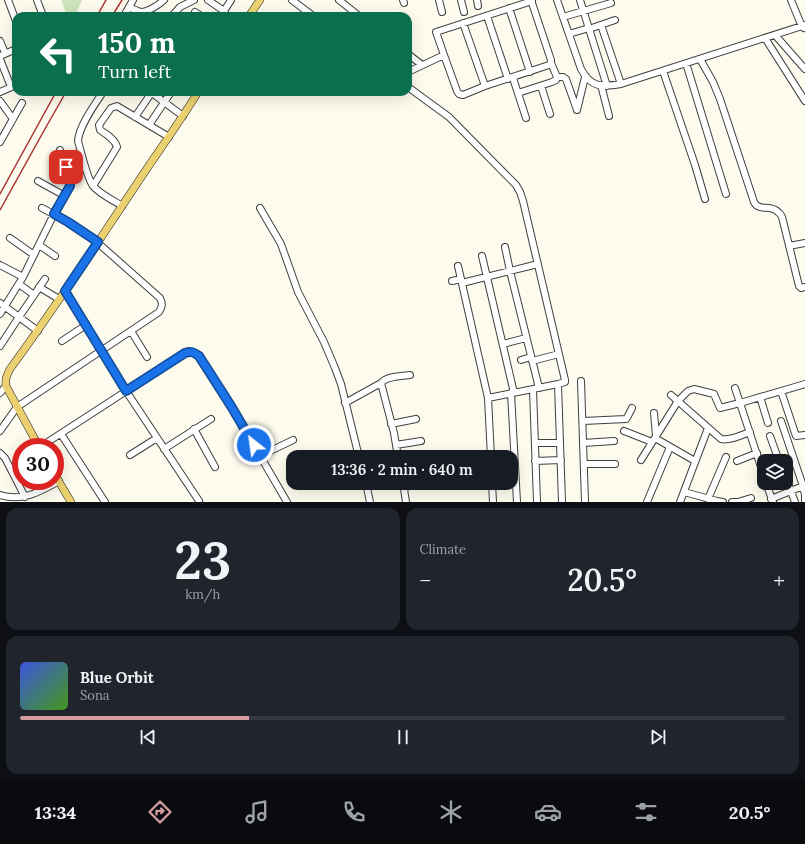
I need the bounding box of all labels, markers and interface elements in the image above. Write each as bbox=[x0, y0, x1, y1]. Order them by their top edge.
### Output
text: 150 m bbox=[98, 25, 175, 61]
icon: left bbox=[32, 28, 84, 80]
text: Turn left bbox=[98, 60, 171, 83]
pin bbox=[49, 150, 83, 184]
icon: arrive bbox=[55, 156, 77, 178]
position arrow bbox=[233, 424, 275, 466]
speed limit sign: 30 bbox=[12, 438, 64, 490]
map controls bbox=[757, 454, 793, 490]
button: layers bbox=[757, 454, 793, 490]
text: 13:36 · 2 min · 640 m bbox=[331, 460, 473, 479]
text: 23 bbox=[174, 527, 231, 593]
text: Climate bbox=[420, 541, 466, 558]
text: 20.5° bbox=[567, 561, 637, 599]
text: − bbox=[420, 566, 431, 594]
text: + bbox=[773, 566, 785, 594]
text: km/h bbox=[185, 586, 220, 603]
text: Blue Orbit bbox=[80, 668, 154, 687]
text: Sona bbox=[80, 687, 110, 704]
icon: previous bbox=[137, 726, 159, 748]
icon: pause bbox=[392, 726, 414, 748]
icon: next bbox=[647, 726, 669, 748]
icon: directions bbox=[146, 798, 174, 826]
icon: music bbox=[243, 798, 271, 826]
icon: phone bbox=[340, 798, 368, 826]
icon: climate bbox=[437, 798, 465, 826]
icon: car bbox=[534, 798, 562, 826]
icon: filters bbox=[632, 798, 660, 826]
text: 13:34 bbox=[35, 801, 76, 824]
text: 20.5° bbox=[729, 801, 770, 824]

